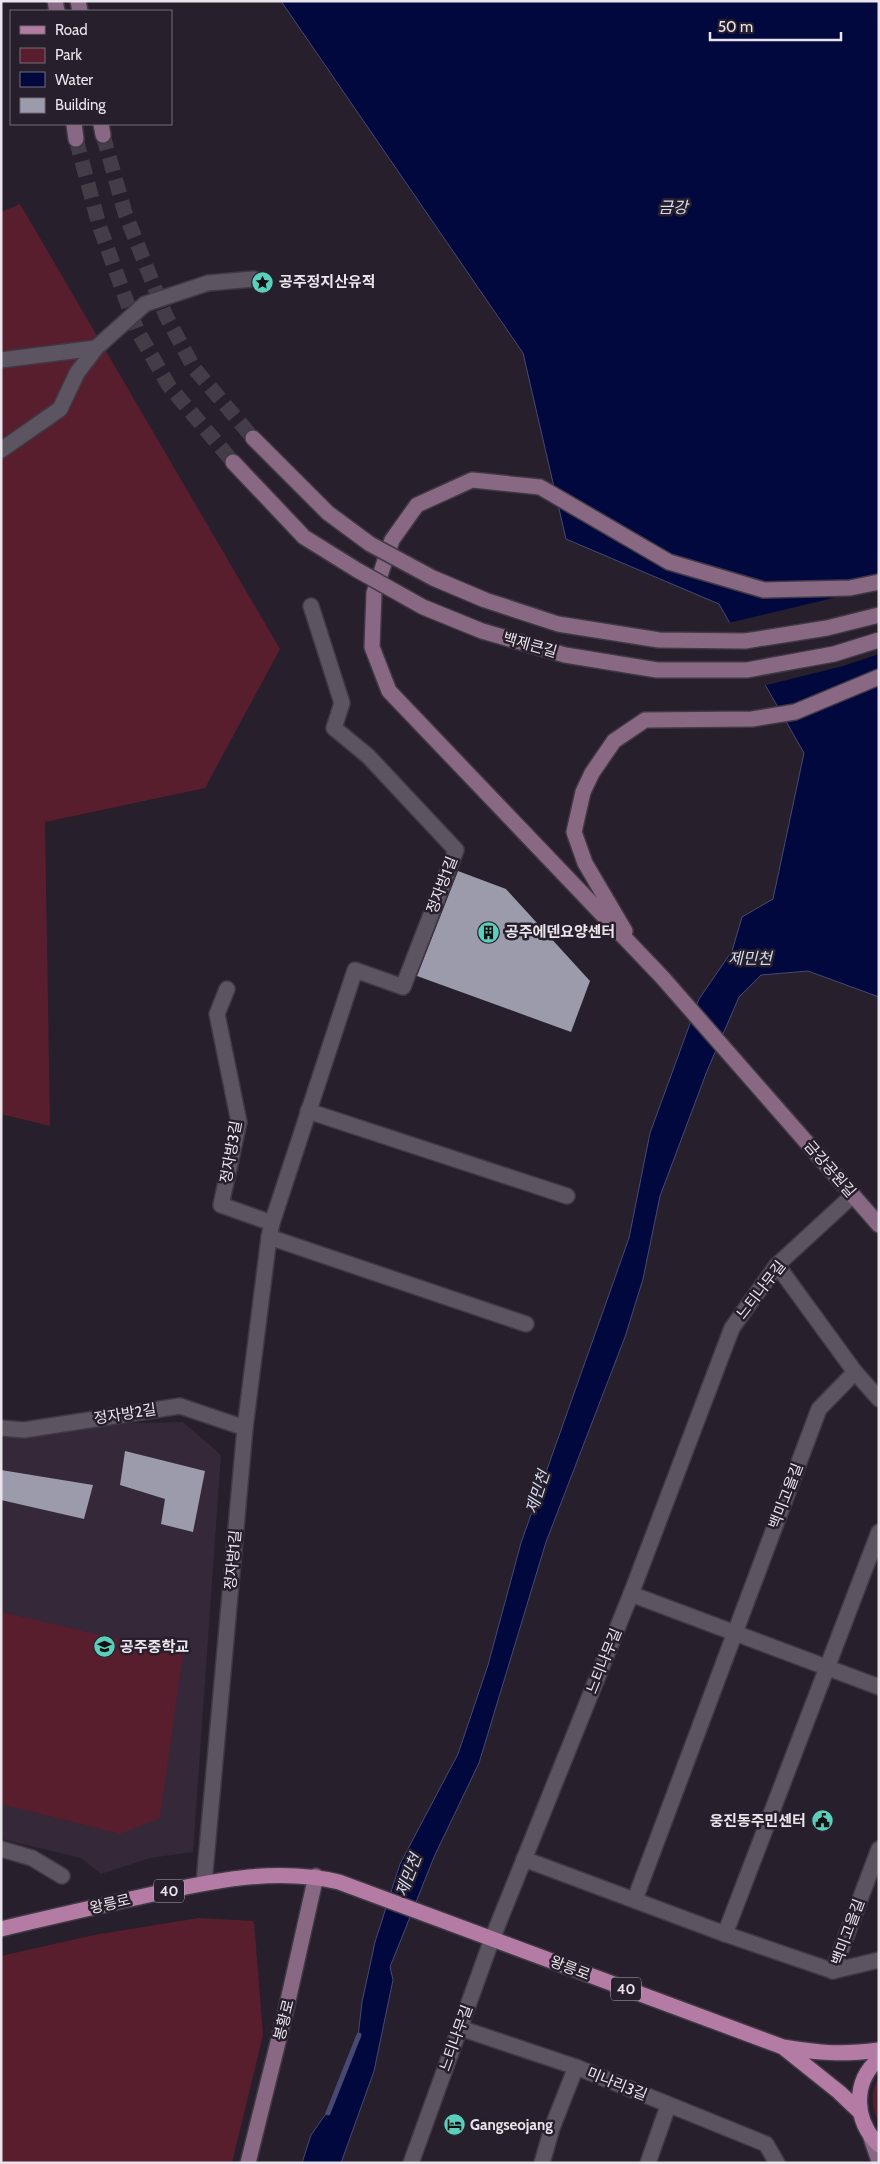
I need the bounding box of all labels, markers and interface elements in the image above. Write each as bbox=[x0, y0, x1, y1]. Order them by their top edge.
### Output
legend bbox=[10, 10, 172, 125]
scale bar bbox=[710, 10, 841, 42]
text: 50 m bbox=[718, 18, 753, 36]
text: Road bbox=[55, 21, 88, 39]
text: Park bbox=[55, 46, 82, 64]
text: Water bbox=[55, 71, 93, 89]
text: Building bbox=[55, 96, 106, 114]
water label: 금강 bbox=[658, 198, 690, 217]
place icon: 공주정지산유적 bbox=[251, 270, 275, 294]
place label: 공주정지산유적 bbox=[279, 273, 376, 291]
street label: 백제큰길 bbox=[501, 629, 559, 661]
street label: 정자방1길 bbox=[423, 854, 461, 916]
building icon: 공주에덴요양센터 bbox=[477, 920, 501, 944]
place label: 공주에덴요양센터 bbox=[505, 923, 615, 941]
water label: 제민천 bbox=[728, 949, 774, 968]
street label: 정자방3길 bbox=[217, 1119, 245, 1185]
street label: 금강공원길 bbox=[801, 1137, 859, 1201]
street label: 느티나무길 bbox=[733, 1257, 789, 1323]
street label: 정자방2길 bbox=[92, 1400, 158, 1428]
street label: 백미고을길 bbox=[765, 1461, 807, 1531]
water label: 제민천 bbox=[522, 1466, 554, 1516]
street label: 정자방1길 bbox=[221, 1529, 245, 1591]
street label: 느티나무길 bbox=[583, 1626, 625, 1696]
school or university icon: 공주중학교 bbox=[92, 1635, 116, 1659]
place label: 공주중학교 bbox=[120, 1638, 189, 1656]
public building icon: 웅진동주민센터 bbox=[810, 1809, 834, 1833]
place label: 웅진동주민센터 bbox=[709, 1812, 806, 1830]
water label: 제민천 bbox=[392, 1849, 426, 1899]
road number: 40 bbox=[154, 1880, 184, 1902]
street label: 왕릉로 bbox=[88, 1891, 132, 1917]
street label: 백미고을길 bbox=[828, 1896, 868, 1968]
street label: 왕릉로 bbox=[547, 1952, 593, 1984]
road number: 40 bbox=[611, 1978, 641, 2000]
street label: 봉황로 bbox=[270, 1998, 298, 2042]
street label: 느티나무길 bbox=[436, 2002, 476, 2074]
street label: 미나리3길 bbox=[584, 2064, 650, 2104]
hotel icon: Gangseojang bbox=[442, 2113, 466, 2137]
place label: Gangseojang bbox=[470, 2116, 553, 2134]

